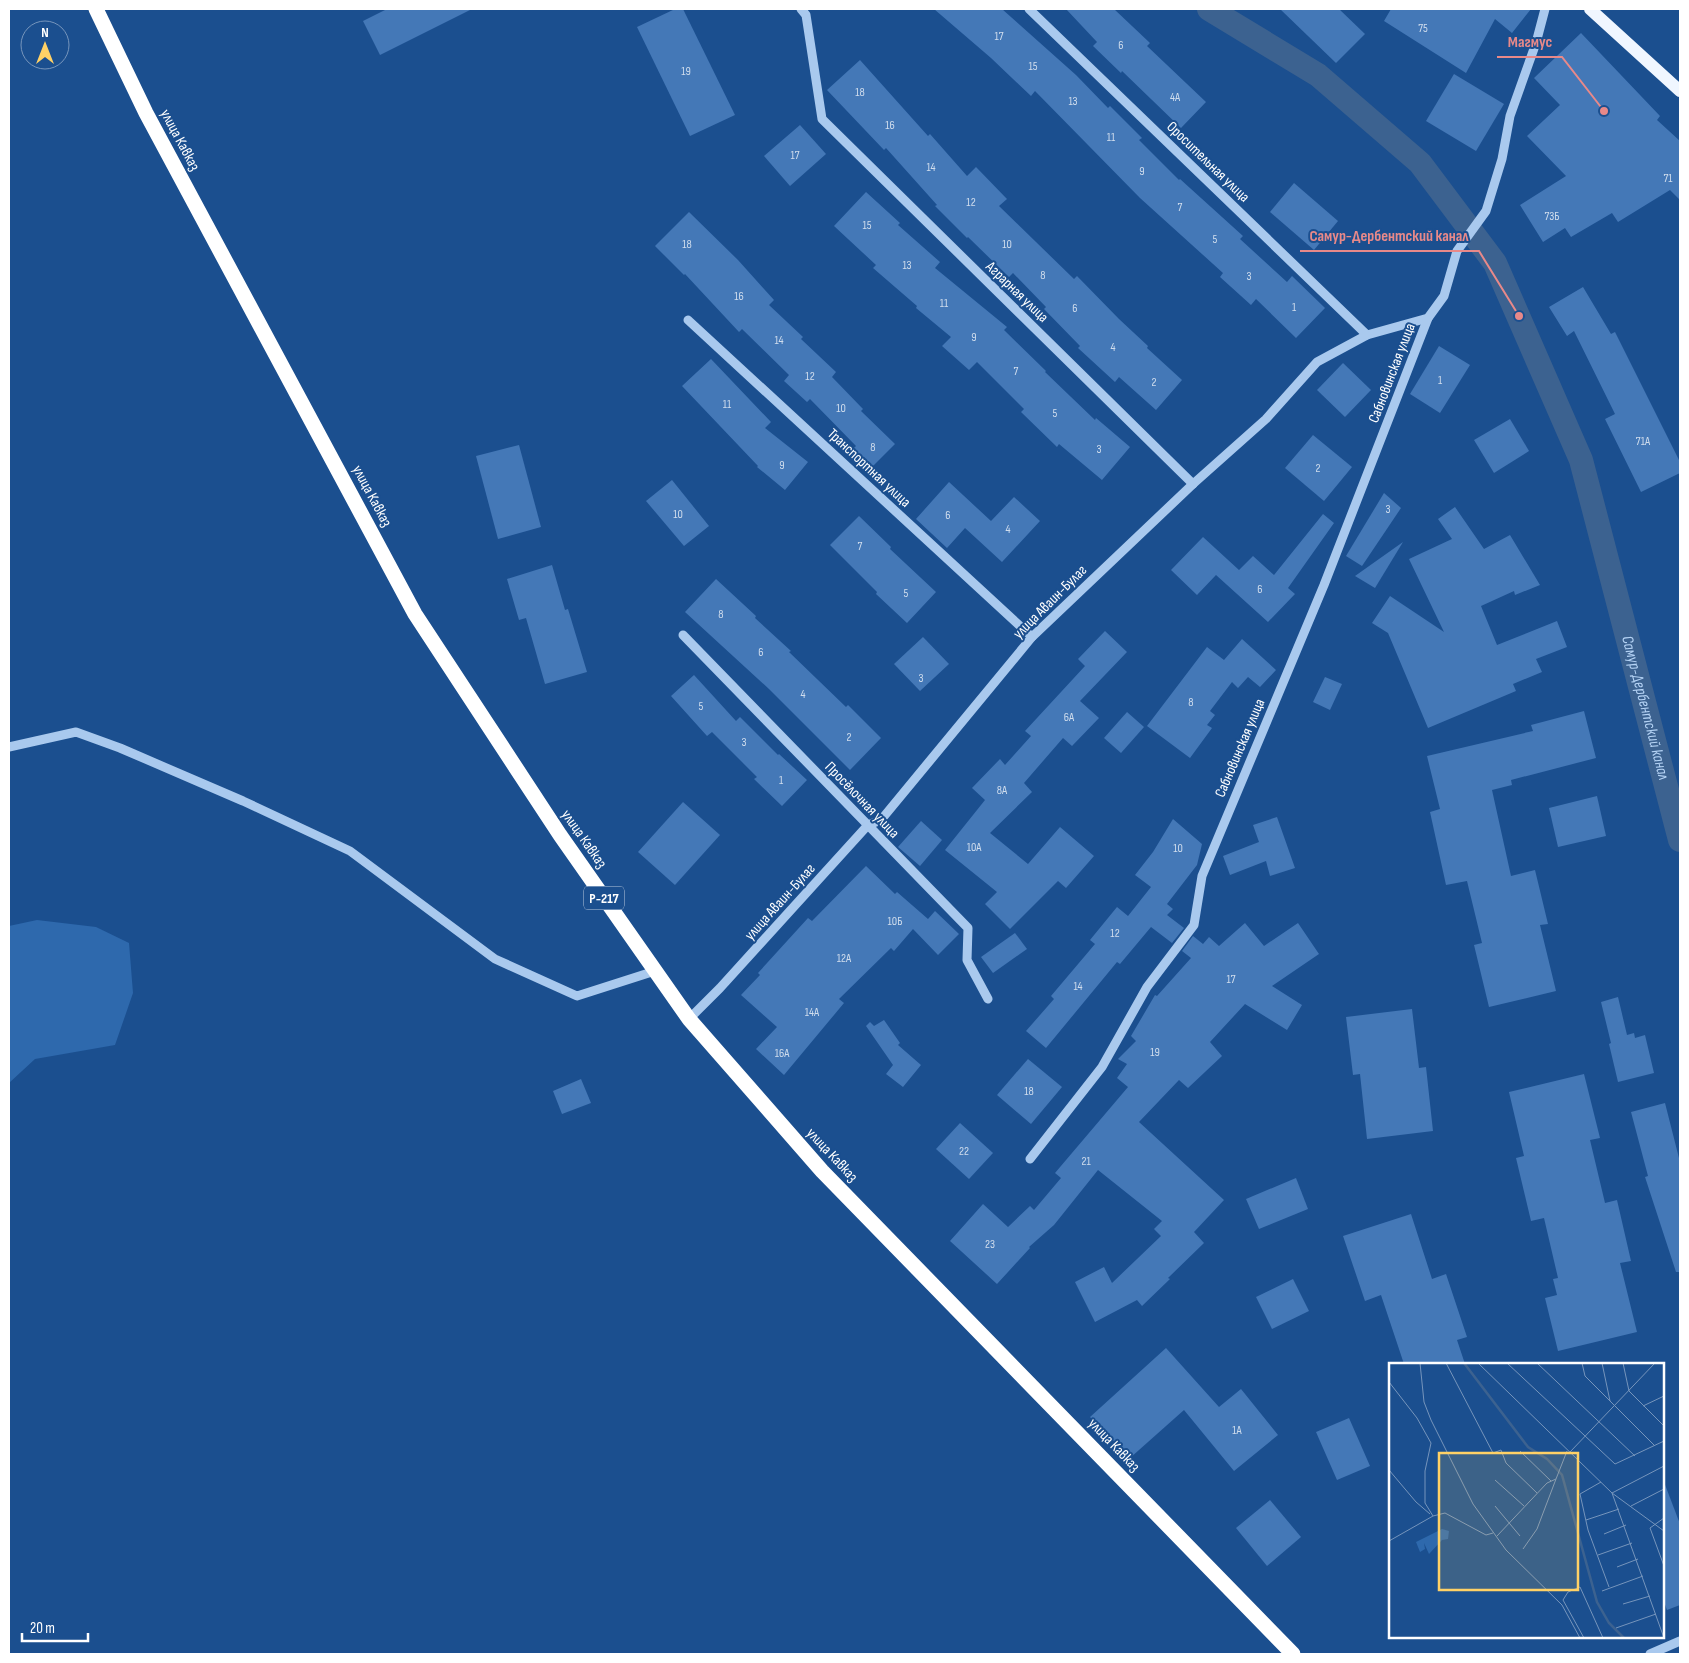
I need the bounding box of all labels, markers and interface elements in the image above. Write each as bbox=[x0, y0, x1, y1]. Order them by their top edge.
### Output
north arrow bbox=[20, 20, 70, 70]
house number: 75 bbox=[1418, 21, 1428, 36]
text: N bbox=[41, 24, 49, 41]
callout: Магмус bbox=[1497, 26, 1562, 57]
house number: 17 bbox=[995, 29, 1004, 44]
text: Магмус bbox=[1508, 33, 1552, 52]
house number: 6 bbox=[1118, 38, 1124, 53]
house number: 15 bbox=[1028, 59, 1038, 74]
house number: 19 bbox=[681, 64, 691, 79]
house number: 18 bbox=[855, 85, 865, 100]
house number: 4А bbox=[1170, 90, 1181, 105]
house number: 13 bbox=[1068, 94, 1078, 109]
street label: улица Кавказ bbox=[156, 106, 204, 174]
house number: 16 bbox=[885, 118, 895, 133]
street label: Оросительная улица bbox=[1162, 118, 1254, 207]
house number: 11 bbox=[1107, 130, 1116, 145]
house number: 17 bbox=[791, 148, 800, 163]
house number: 14 bbox=[926, 160, 936, 175]
house number: 9 bbox=[1139, 164, 1145, 179]
house number: 71 bbox=[1663, 171, 1673, 186]
house number: 12 bbox=[966, 195, 976, 210]
house number: 7 bbox=[1178, 200, 1183, 215]
house number: 73Б bbox=[1544, 209, 1560, 224]
house number: 15 bbox=[862, 218, 872, 233]
callout: Самур-Дербентский канал bbox=[1300, 220, 1479, 251]
text: Самур-Дербентский канал bbox=[1309, 227, 1469, 246]
house number: 5 bbox=[1213, 232, 1218, 247]
house number: 18 bbox=[682, 237, 692, 252]
house number: 10 bbox=[1002, 237, 1012, 252]
street label: Аграрная улица bbox=[981, 257, 1053, 327]
house number: 13 bbox=[902, 258, 912, 273]
house number: 8 bbox=[1040, 268, 1046, 283]
house number: 3 bbox=[1246, 269, 1252, 284]
house number: 16 bbox=[734, 289, 744, 304]
house number: 11 bbox=[940, 296, 949, 311]
house number: 1 bbox=[1292, 300, 1297, 315]
house number: 6 bbox=[1072, 301, 1078, 316]
street label: Сабновинская улица bbox=[1364, 320, 1420, 425]
house number: 9 bbox=[971, 330, 977, 345]
house number: 14 bbox=[774, 333, 784, 348]
house number: 4 bbox=[1110, 340, 1116, 355]
house number: 7 bbox=[1014, 364, 1019, 379]
house number: 12 bbox=[805, 369, 815, 384]
house number: 1 bbox=[1438, 373, 1443, 388]
house number: 2 bbox=[1152, 375, 1157, 390]
house number: 11 bbox=[723, 397, 732, 412]
house number: 10 bbox=[836, 401, 846, 416]
house number: 5 bbox=[1053, 406, 1058, 421]
street label: Транспортная улица bbox=[823, 425, 915, 512]
house number: 71А bbox=[1636, 434, 1651, 449]
house number: 8 bbox=[870, 440, 876, 455]
house number: 3 bbox=[1096, 442, 1102, 457]
house number: 9 bbox=[779, 458, 785, 473]
house number: 2 bbox=[1316, 461, 1321, 476]
street label: улица Кавказ bbox=[348, 462, 396, 530]
house number: 3 bbox=[1385, 502, 1391, 517]
house number: 10 bbox=[673, 507, 683, 522]
house number: 6 bbox=[945, 508, 951, 523]
house number: 4 bbox=[1005, 522, 1011, 537]
house number: 7 bbox=[858, 539, 863, 554]
street label: улица Аваин-Булаг bbox=[1009, 561, 1091, 643]
house number: 6 bbox=[1257, 582, 1263, 597]
house number: 5 bbox=[904, 586, 909, 601]
house number: 8 bbox=[718, 607, 724, 622]
water label: Самур-Дербентский канал bbox=[1618, 633, 1674, 782]
house number: 6 bbox=[758, 645, 764, 660]
house number: 3 bbox=[918, 671, 924, 686]
house number: 4 bbox=[800, 687, 806, 702]
house number: 8 bbox=[1188, 695, 1194, 710]
street label: Сабновинская улица bbox=[1211, 696, 1269, 800]
house number: 5 bbox=[699, 699, 704, 714]
house number: 6А bbox=[1064, 710, 1075, 725]
house number: 2 bbox=[847, 730, 852, 745]
house number: 3 bbox=[741, 735, 747, 750]
street label: Просёлочная улица bbox=[821, 758, 903, 842]
house number: 1 bbox=[779, 773, 784, 788]
house number: 8А bbox=[997, 783, 1008, 798]
street label: улица Кавказ bbox=[557, 806, 611, 872]
house number: 10А bbox=[967, 840, 982, 855]
house number: 10 bbox=[1173, 841, 1183, 856]
street label: улица Аваин-Булаг bbox=[741, 860, 819, 944]
road number: Р-217 bbox=[584, 886, 624, 910]
house number: 10Б bbox=[888, 914, 902, 929]
house number: 12 bbox=[1110, 926, 1120, 941]
house number: 12А bbox=[837, 951, 852, 966]
house number: 17 bbox=[1227, 972, 1236, 987]
house number: 14 bbox=[1073, 979, 1083, 994]
house number: 14А bbox=[805, 1005, 820, 1020]
house number: 19 bbox=[1150, 1045, 1160, 1060]
house number: 16А bbox=[775, 1046, 790, 1061]
house number: 18 bbox=[1024, 1084, 1034, 1099]
street label: улица Кавказ bbox=[802, 1124, 862, 1186]
house number: 22 bbox=[959, 1144, 969, 1159]
house number: 21 bbox=[1081, 1154, 1091, 1169]
house number: 23 bbox=[985, 1237, 995, 1252]
inset map bbox=[1389, 1363, 1664, 1638]
street label: улица Кавказ bbox=[1084, 1414, 1144, 1476]
house number: 1А bbox=[1232, 1423, 1243, 1438]
scale bar bbox=[22, 1610, 89, 1642]
text: 20 m bbox=[30, 1619, 55, 1638]

